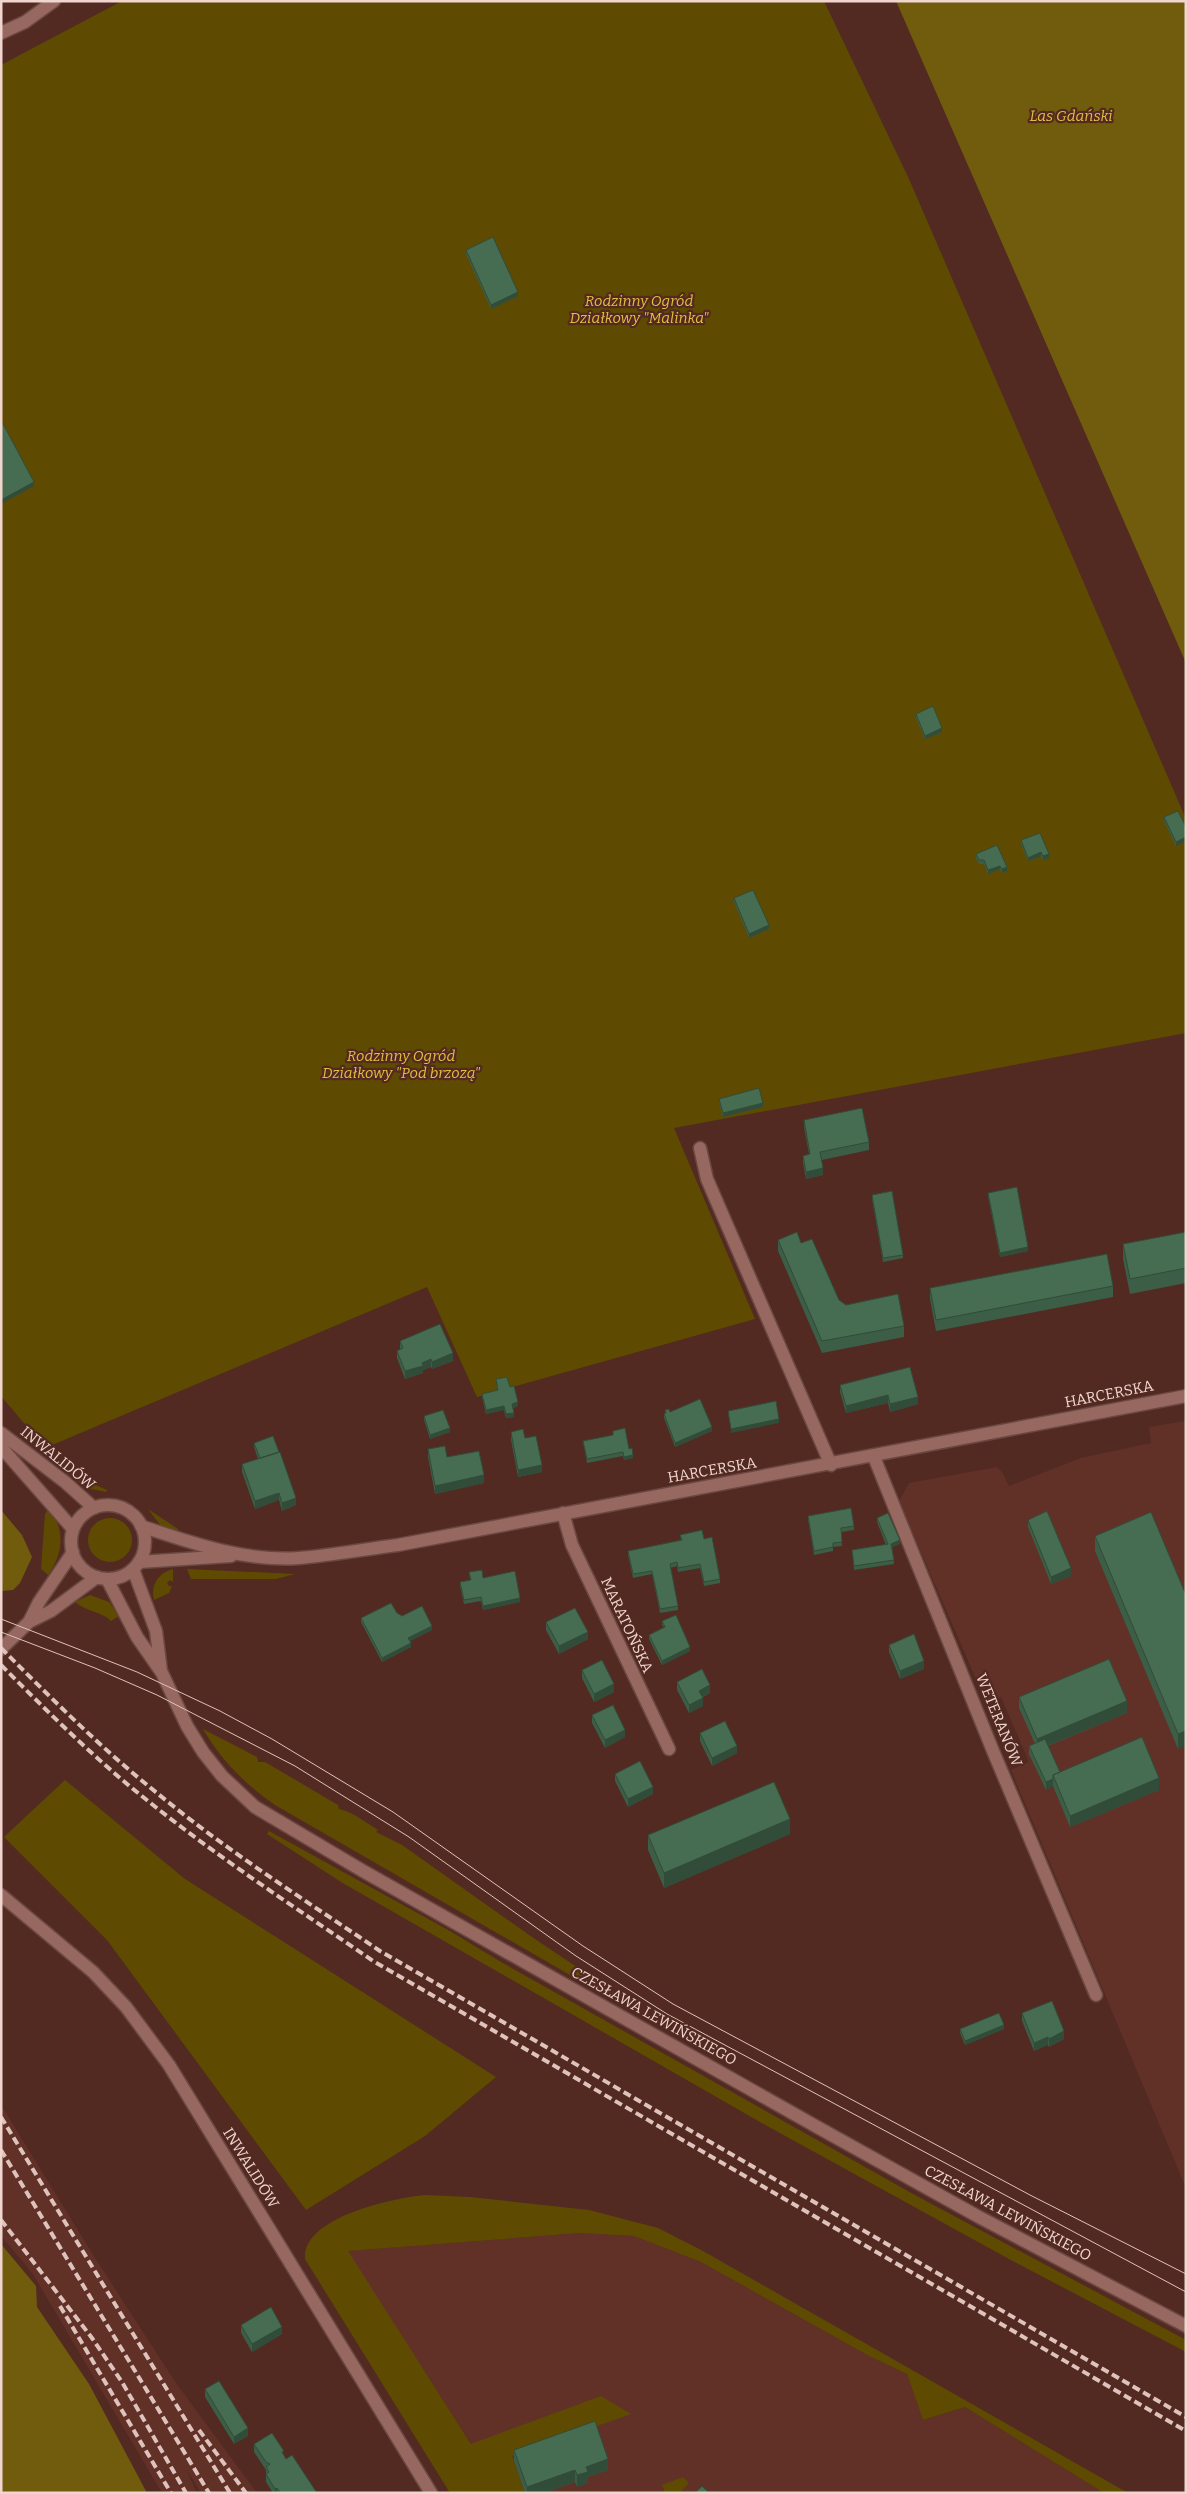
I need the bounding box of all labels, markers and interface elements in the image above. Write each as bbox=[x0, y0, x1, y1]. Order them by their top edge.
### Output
park label: Las Gdański bbox=[1029, 107, 1113, 125]
park label: Rodzinny Ogród Działkowy "Malinka" bbox=[569, 292, 709, 327]
park label: Rodzinny Ogród Działkowy "Pod brzozą" bbox=[322, 1047, 481, 1082]
street label: HARCERSKA bbox=[1063, 1377, 1155, 1411]
street label: INWALIDÓW bbox=[17, 1422, 100, 1494]
street label: HARCERSKA bbox=[666, 1453, 758, 1487]
street label: MARATOŃSKA bbox=[597, 1574, 657, 1676]
street label: WETERANÓW bbox=[972, 1671, 1026, 1770]
street label: CZESŁAWA LEWIŃSKIEGO bbox=[568, 1963, 740, 2069]
street label: INWALIDÓW bbox=[219, 2125, 283, 2212]
street label: CZESŁAWA LEWIŃSKIEGO bbox=[921, 2161, 1095, 2265]

